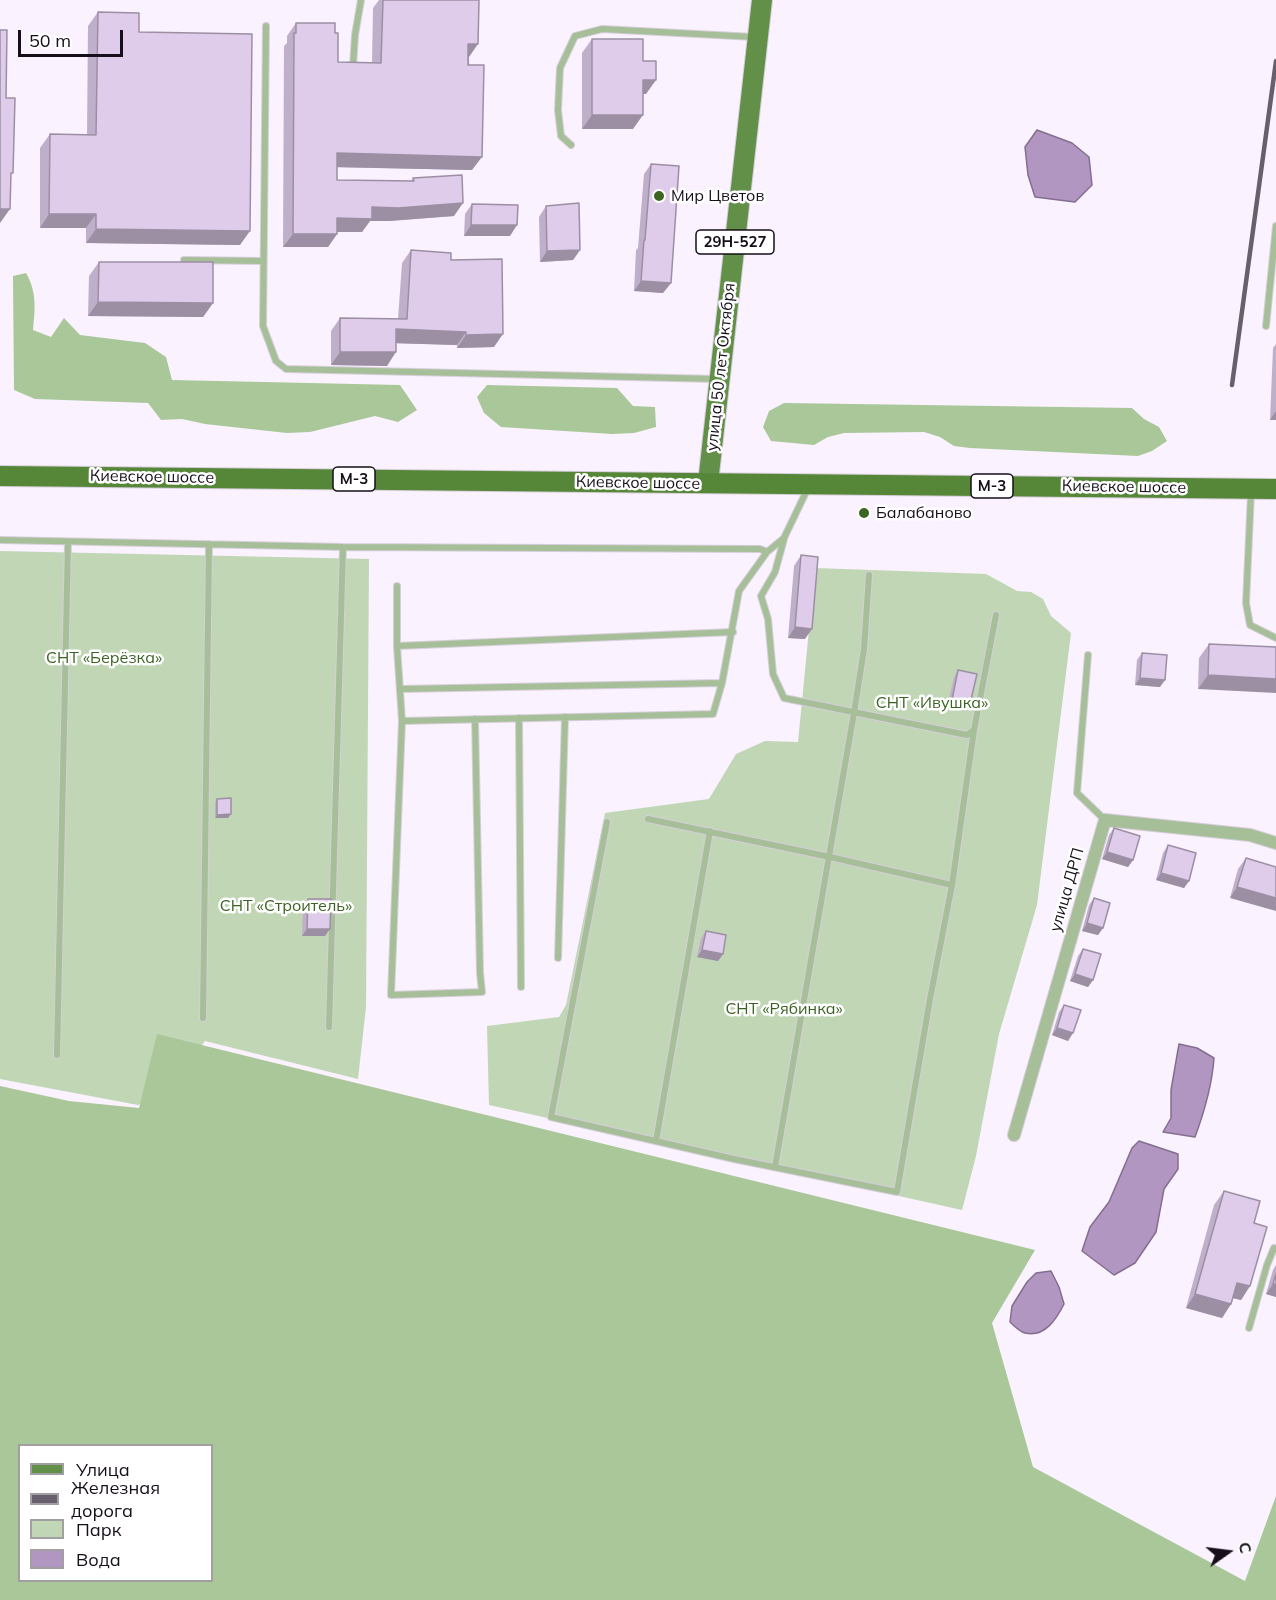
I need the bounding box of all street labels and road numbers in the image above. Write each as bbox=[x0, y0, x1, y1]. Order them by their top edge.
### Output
road number: 29Н-527 bbox=[696, 230, 774, 254]
street label: улица 50 лет Октября bbox=[703, 282, 739, 452]
street label: Киевское шоссе bbox=[90, 466, 214, 488]
road number: М-3 bbox=[333, 467, 375, 491]
street label: Киевское шоссе bbox=[576, 472, 700, 494]
road number: М-3 bbox=[971, 474, 1013, 498]
street label: Киевское шоссе bbox=[1062, 476, 1186, 498]
street label: улица ДРП bbox=[1046, 846, 1088, 934]

